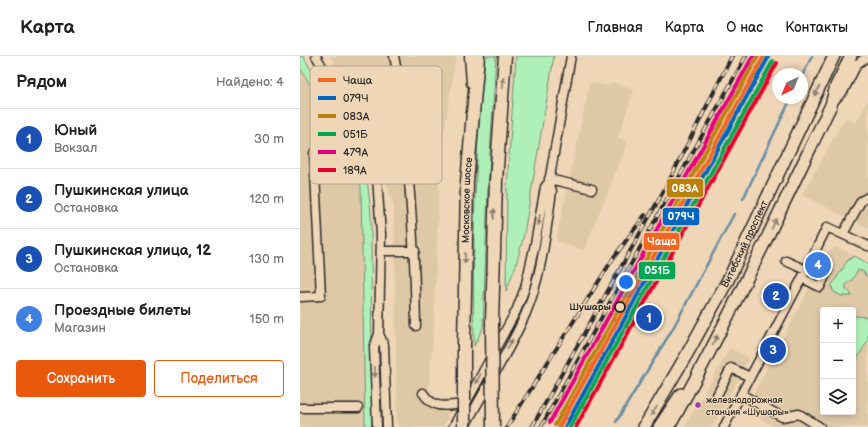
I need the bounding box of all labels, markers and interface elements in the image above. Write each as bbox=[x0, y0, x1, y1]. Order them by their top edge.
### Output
text: Карта bbox=[20, 16, 74, 39]
text: Главная bbox=[588, 19, 643, 36]
text: Карта bbox=[665, 19, 704, 36]
text: О нас bbox=[726, 19, 763, 36]
text: Контакты bbox=[785, 19, 848, 36]
legend bbox=[310, 66, 442, 184]
north arrow bbox=[772, 68, 808, 104]
text: Рядом bbox=[16, 72, 67, 92]
text: Найдено: 4 bbox=[216, 74, 284, 90]
text: Чаща bbox=[343, 74, 373, 87]
one-way arrow bbox=[499, 77, 506, 89]
one-way arrow bbox=[814, 85, 820, 97]
text: 079Ч bbox=[343, 92, 369, 105]
text: 083А bbox=[343, 110, 370, 123]
text: Юный bbox=[54, 121, 97, 140]
text: 051Б bbox=[343, 128, 368, 141]
text: 1 bbox=[26, 131, 32, 147]
text: 30 m bbox=[254, 131, 284, 147]
text: Вокзал bbox=[54, 140, 97, 156]
text: 479А bbox=[343, 146, 368, 159]
street label: Московское шоссе bbox=[460, 156, 475, 243]
text: 189А bbox=[343, 164, 367, 177]
line badge: 083А bbox=[666, 178, 704, 198]
text: Пушкинская улица bbox=[54, 181, 189, 200]
text: 083А bbox=[672, 182, 698, 195]
text: 2 bbox=[25, 191, 33, 207]
text: 120 m bbox=[249, 191, 284, 207]
street label: Витебский проспект bbox=[719, 198, 771, 290]
text: Остановка bbox=[54, 200, 119, 216]
line badge: 079Ч bbox=[662, 207, 700, 226]
one-way arrow bbox=[491, 208, 498, 220]
text: 079Ч bbox=[668, 210, 694, 223]
one-way arrow bbox=[536, 213, 542, 226]
one-way arrow bbox=[771, 219, 777, 230]
line badge: Чаща bbox=[643, 232, 680, 251]
text: Чаща bbox=[647, 235, 677, 248]
text: Пушкинская улица, 12 bbox=[54, 241, 211, 260]
pin: 4 bbox=[805, 250, 831, 280]
text: 3 bbox=[25, 251, 33, 267]
text: 130 m bbox=[249, 251, 284, 267]
one-way arrow bbox=[462, 252, 468, 265]
text: Остановка bbox=[54, 260, 119, 276]
line badge: 051Б bbox=[638, 261, 676, 280]
text: 051Б bbox=[644, 264, 670, 277]
your location bbox=[616, 272, 636, 292]
pin: 2 bbox=[763, 281, 789, 311]
text: Проездные билеты bbox=[54, 301, 191, 320]
place label: Шушары bbox=[569, 301, 611, 313]
marker: Шушары bbox=[614, 301, 626, 313]
pin: 1 bbox=[636, 303, 662, 333]
map controls bbox=[820, 307, 856, 415]
button: + bbox=[820, 307, 856, 343]
text: 4 bbox=[25, 311, 33, 327]
text: 150 m bbox=[250, 311, 284, 327]
text: Магазин bbox=[54, 320, 106, 336]
one-way arrow bbox=[712, 334, 718, 346]
pin: 3 bbox=[760, 335, 786, 365]
one-way arrow bbox=[507, 338, 514, 350]
button: − bbox=[820, 343, 856, 379]
button: Сохранить bbox=[16, 360, 146, 397]
button: Поделиться bbox=[154, 360, 284, 397]
one-way arrow bbox=[372, 366, 378, 379]
one-way arrow bbox=[475, 373, 482, 384]
button: layers bbox=[820, 379, 856, 415]
place label: железнодорожная станция «Шушары» bbox=[706, 395, 789, 418]
marker: железнодорожная станция «Шушары» bbox=[693, 400, 703, 410]
one-way arrow bbox=[650, 406, 658, 416]

